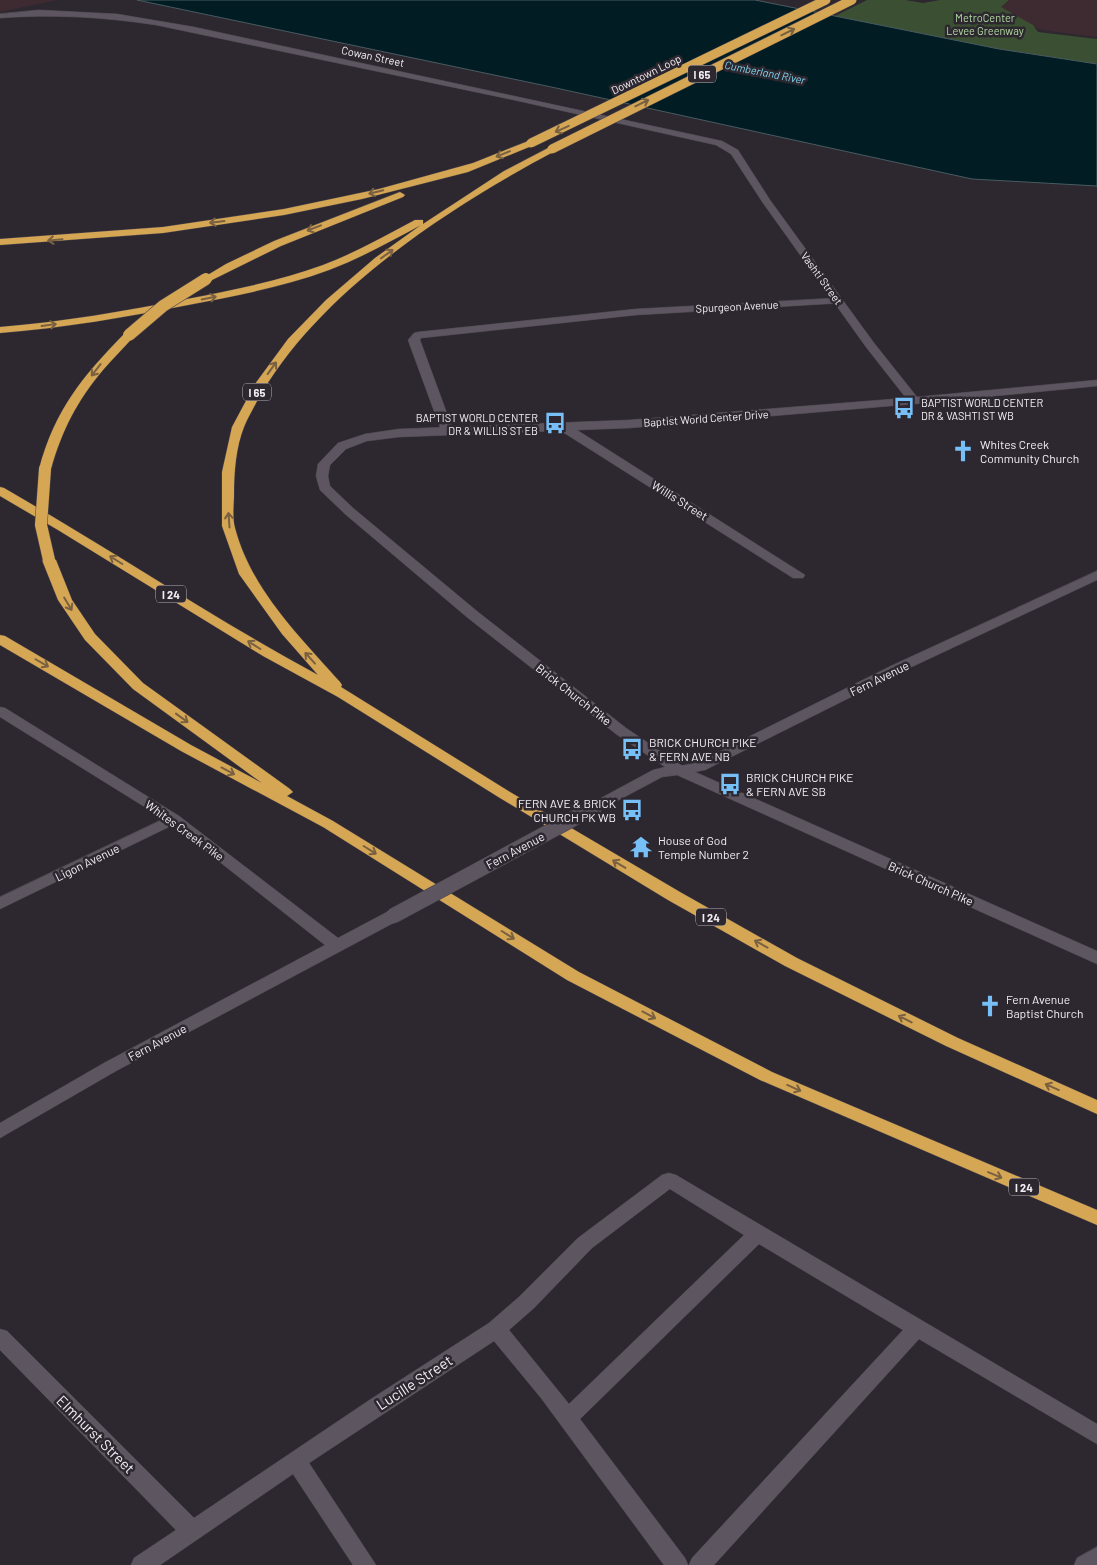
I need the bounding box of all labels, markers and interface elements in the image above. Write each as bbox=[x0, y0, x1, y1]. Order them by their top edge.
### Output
park label: MetroCenter Levee Greenway bbox=[946, 11, 1024, 37]
one-way arrow bbox=[780, 26, 795, 36]
street label: Cowan Street bbox=[340, 43, 406, 69]
street label: Downtown Loop bbox=[609, 51, 683, 97]
water label: Cumberland River bbox=[724, 58, 808, 86]
road number: I 65 bbox=[688, 66, 716, 82]
one-way arrow bbox=[634, 98, 649, 108]
one-way arrow bbox=[555, 124, 570, 134]
one-way arrow bbox=[496, 150, 511, 160]
one-way arrow bbox=[369, 188, 385, 197]
one-way arrow bbox=[209, 217, 225, 227]
one-way arrow bbox=[307, 224, 322, 233]
one-way arrow bbox=[48, 235, 64, 244]
one-way arrow bbox=[380, 249, 394, 259]
street label: Vashti Street bbox=[799, 249, 845, 307]
one-way arrow bbox=[200, 293, 216, 302]
street label: Spurgeon Avenue bbox=[695, 297, 779, 315]
one-way arrow bbox=[40, 320, 56, 330]
one-way arrow bbox=[267, 361, 277, 375]
one-way arrow bbox=[90, 363, 101, 376]
road number: I 65 bbox=[243, 384, 271, 401]
bus stop icon: BAPTIST WORLD CENTER DR & VASHTI ST WB bbox=[891, 395, 917, 421]
place label: BAPTIST WORLD CENTER DR & VASHTI ST WB bbox=[921, 396, 1044, 422]
street label: Baptist World Center Drive bbox=[643, 407, 769, 429]
bus stop icon: BAPTIST WORLD CENTER DR & WILLIS ST EB bbox=[542, 410, 568, 436]
place label: BAPTIST WORLD CENTER DR & WILLIS ST EB bbox=[416, 411, 538, 437]
place label: Whites Creek Community Church bbox=[980, 437, 1079, 465]
church icon: Whites Creek Community Church bbox=[950, 438, 976, 464]
street label: Willis Street bbox=[650, 477, 710, 523]
one-way arrow bbox=[224, 513, 233, 529]
one-way arrow bbox=[109, 554, 123, 564]
road number: I 24 bbox=[156, 586, 186, 602]
one-way arrow bbox=[64, 597, 74, 611]
one-way arrow bbox=[248, 640, 262, 650]
one-way arrow bbox=[305, 651, 316, 664]
street label: Fern Avenue bbox=[847, 658, 911, 698]
one-way arrow bbox=[34, 659, 49, 669]
street label: Brick Church Pike bbox=[534, 660, 614, 728]
one-way arrow bbox=[175, 713, 189, 723]
place label: BRICK CHURCH PIKE & FERN AVE NB bbox=[649, 735, 757, 763]
bus stop icon: BRICK CHURCH PIKE & FERN AVE NB bbox=[619, 736, 645, 762]
one-way arrow bbox=[221, 766, 235, 776]
place label: BRICK CHURCH PIKE & FERN AVE SB bbox=[746, 770, 854, 798]
bus stop icon: BRICK CHURCH PIKE & FERN AVE SB bbox=[717, 771, 743, 797]
place label: FERN AVE & BRICK CHURCH PK WB bbox=[518, 796, 617, 824]
street label: Whites Creek Pike bbox=[143, 797, 227, 863]
bus stop icon: FERN AVE & BRICK CHURCH PK WB bbox=[619, 797, 645, 823]
street label: Fern Avenue bbox=[483, 829, 547, 871]
place label: House of God Temple Number 2 bbox=[658, 833, 749, 861]
temple icon: House of God Temple Number 2 bbox=[628, 834, 654, 860]
street label: Ligon Avenue bbox=[53, 840, 121, 884]
one-way arrow bbox=[362, 845, 376, 855]
one-way arrow bbox=[613, 858, 627, 868]
street label: Brick Church Pike bbox=[886, 858, 976, 908]
road number: I 24 bbox=[696, 909, 726, 926]
one-way arrow bbox=[500, 931, 514, 941]
one-way arrow bbox=[754, 939, 768, 949]
place label: Fern Avenue Baptist Church bbox=[1006, 992, 1083, 1020]
church icon: Fern Avenue Baptist Church bbox=[977, 993, 1003, 1019]
one-way arrow bbox=[641, 1011, 656, 1020]
one-way arrow bbox=[898, 1014, 913, 1023]
street label: Fern Avenue bbox=[125, 1021, 189, 1063]
one-way arrow bbox=[1045, 1081, 1060, 1091]
one-way arrow bbox=[786, 1084, 801, 1094]
one-way arrow bbox=[987, 1171, 1002, 1180]
road number: I 24 bbox=[1009, 1178, 1039, 1196]
street label: Lucille Street bbox=[373, 1351, 455, 1413]
street label: Elmhurst Street bbox=[53, 1391, 139, 1477]

